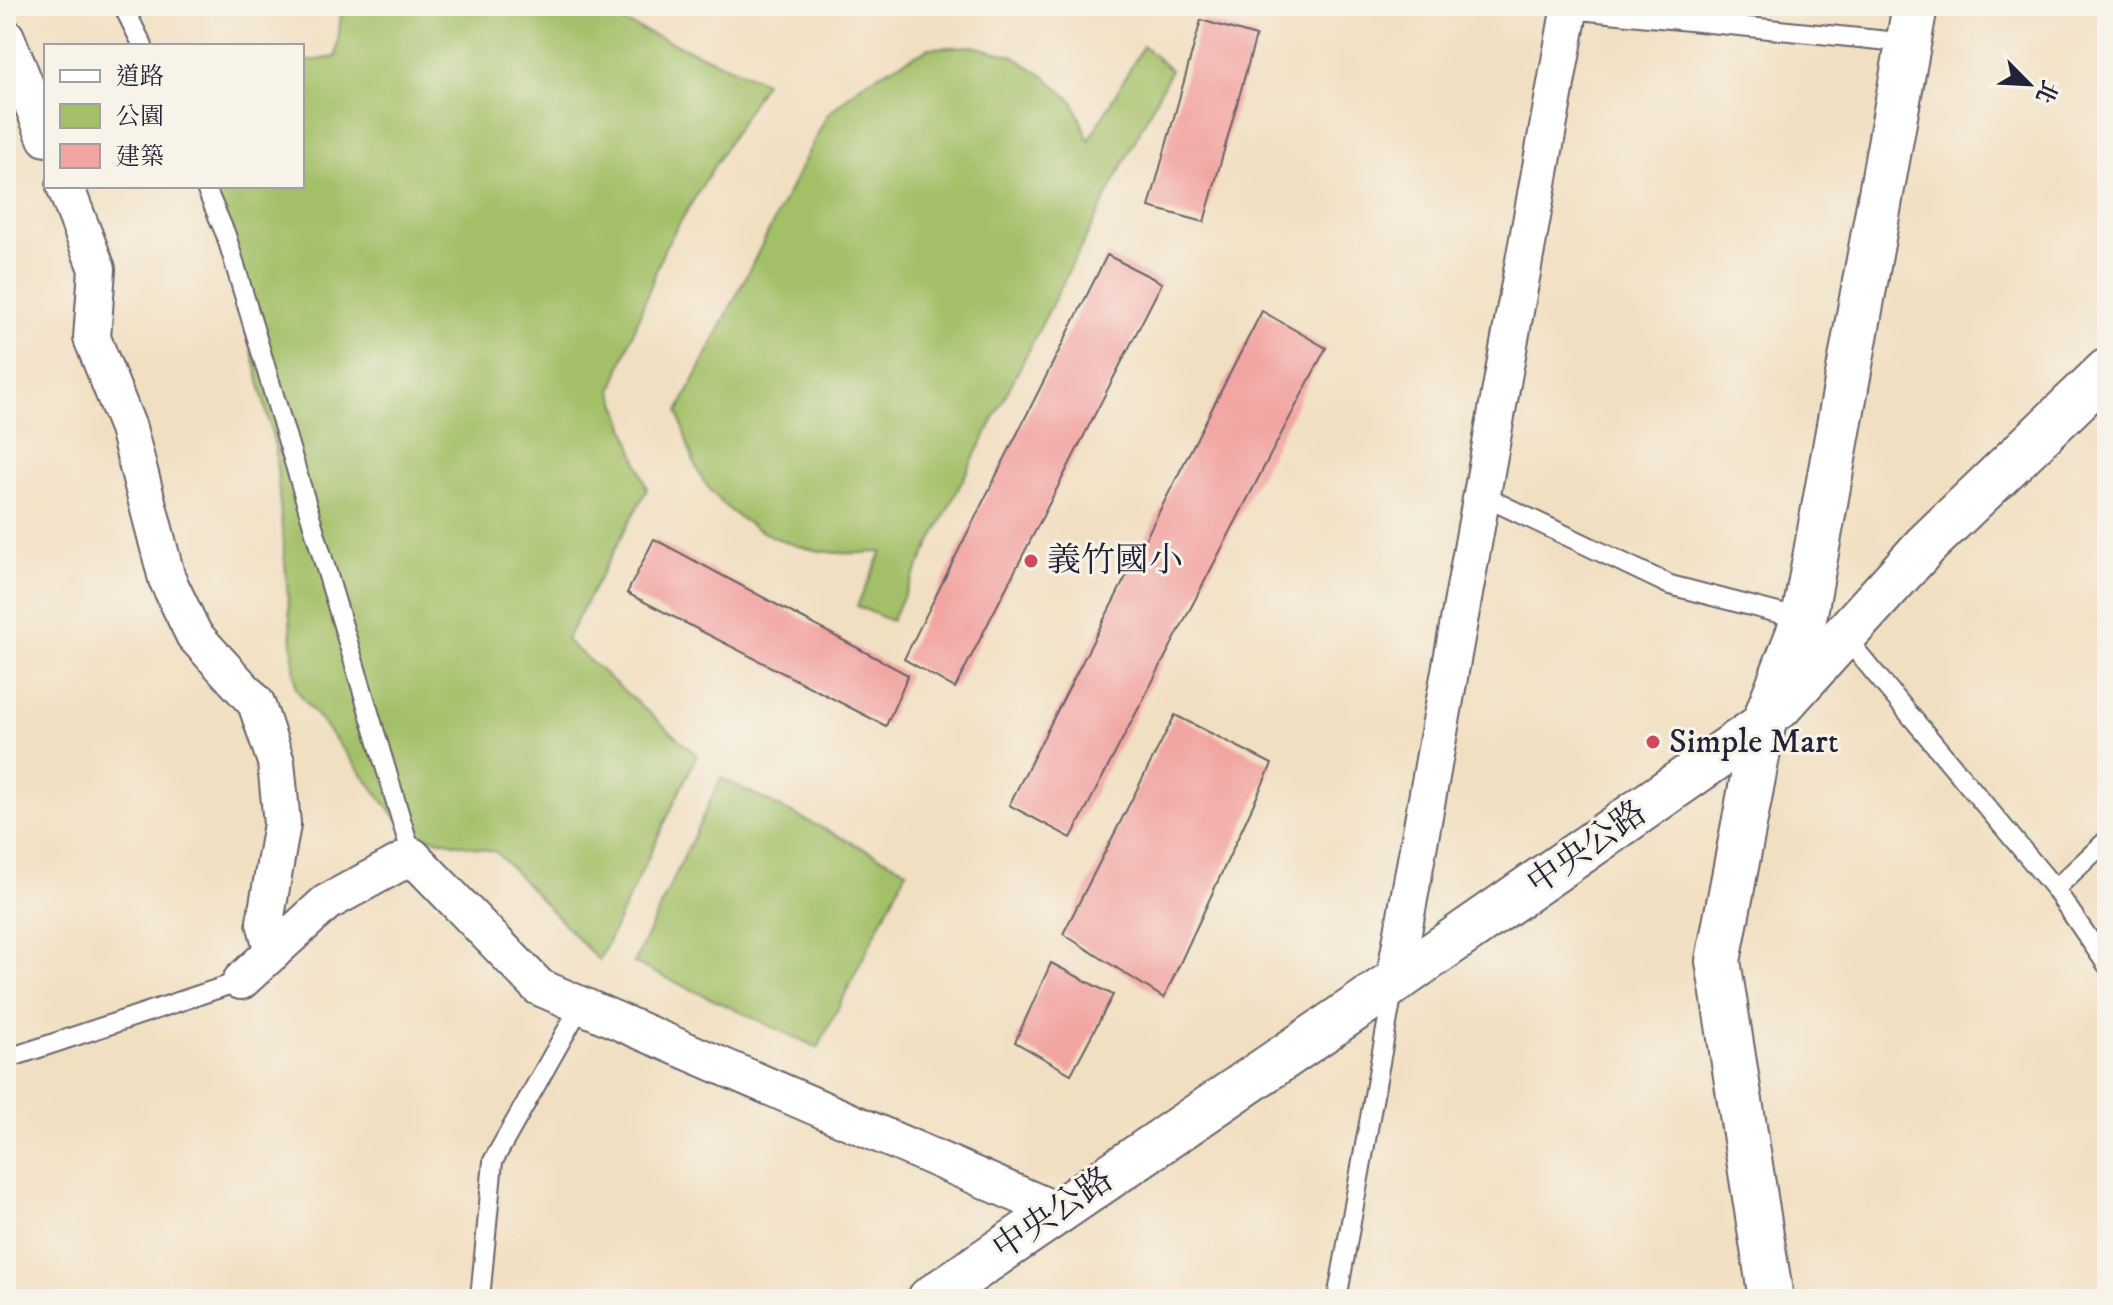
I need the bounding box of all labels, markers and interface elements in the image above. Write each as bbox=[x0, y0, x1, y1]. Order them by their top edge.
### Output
legend bbox=[44, 44, 304, 188]
north arrow bbox=[1989, 44, 2069, 124]
text: 道路 bbox=[116, 62, 164, 92]
text: 北 bbox=[2029, 76, 2063, 107]
text: 公園 bbox=[116, 102, 164, 132]
text: 建築 bbox=[116, 142, 164, 172]
place label: 義竹國小 bbox=[1047, 540, 1183, 582]
marker: 義竹國小 bbox=[1022, 552, 1040, 570]
place label: Simple Mart bbox=[1669, 721, 1839, 763]
marker: Simple Mart bbox=[1644, 733, 1662, 751]
street label: 中央公路 bbox=[1519, 792, 1655, 904]
street label: 中央公路 bbox=[985, 1159, 1121, 1269]

